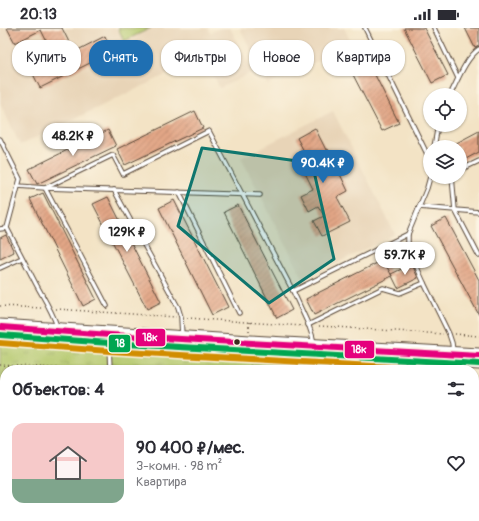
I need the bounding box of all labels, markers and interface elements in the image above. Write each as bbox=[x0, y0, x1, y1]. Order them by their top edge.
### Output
text: 20:13 bbox=[20, 5, 57, 24]
chip: Купить bbox=[12, 40, 81, 76]
chip: Снять bbox=[89, 40, 153, 76]
chip: Фильтры bbox=[161, 40, 241, 76]
chip: Новое bbox=[249, 40, 314, 76]
chip: Квартира bbox=[322, 40, 405, 76]
map controls bbox=[423, 88, 467, 184]
button: locate bbox=[423, 88, 467, 132]
pin: 48.2K ₽ bbox=[36, 123, 110, 157]
text: 48.2K ₽ bbox=[52, 128, 94, 144]
button: layers bbox=[423, 140, 467, 184]
pin: 90.4K ₽ bbox=[286, 150, 360, 184]
text: 90.4K ₽ bbox=[301, 155, 345, 171]
pin: 129K ₽ bbox=[94, 219, 160, 253]
text: 129K ₽ bbox=[108, 224, 146, 240]
pin: 59.7K ₽ bbox=[368, 242, 442, 276]
text: 59.7K ₽ bbox=[384, 247, 426, 263]
line badge: 18к bbox=[135, 328, 166, 347]
text: 18к bbox=[142, 331, 158, 344]
line badge: 18 bbox=[108, 334, 131, 353]
text: 18 bbox=[115, 337, 125, 350]
unlabelled marker bbox=[232, 337, 242, 347]
line badge: 18к bbox=[344, 340, 375, 359]
text: 18к bbox=[351, 343, 367, 356]
icon: filters bbox=[445, 378, 467, 400]
text: Объектов: 4 bbox=[12, 379, 104, 400]
text: 90 400 ₽/мес. bbox=[136, 437, 245, 458]
icon: home bbox=[44, 439, 92, 487]
icon: heart bbox=[445, 452, 467, 474]
text: 3-комн. · 98 m² bbox=[136, 458, 222, 474]
text: Квартира bbox=[136, 474, 187, 490]

